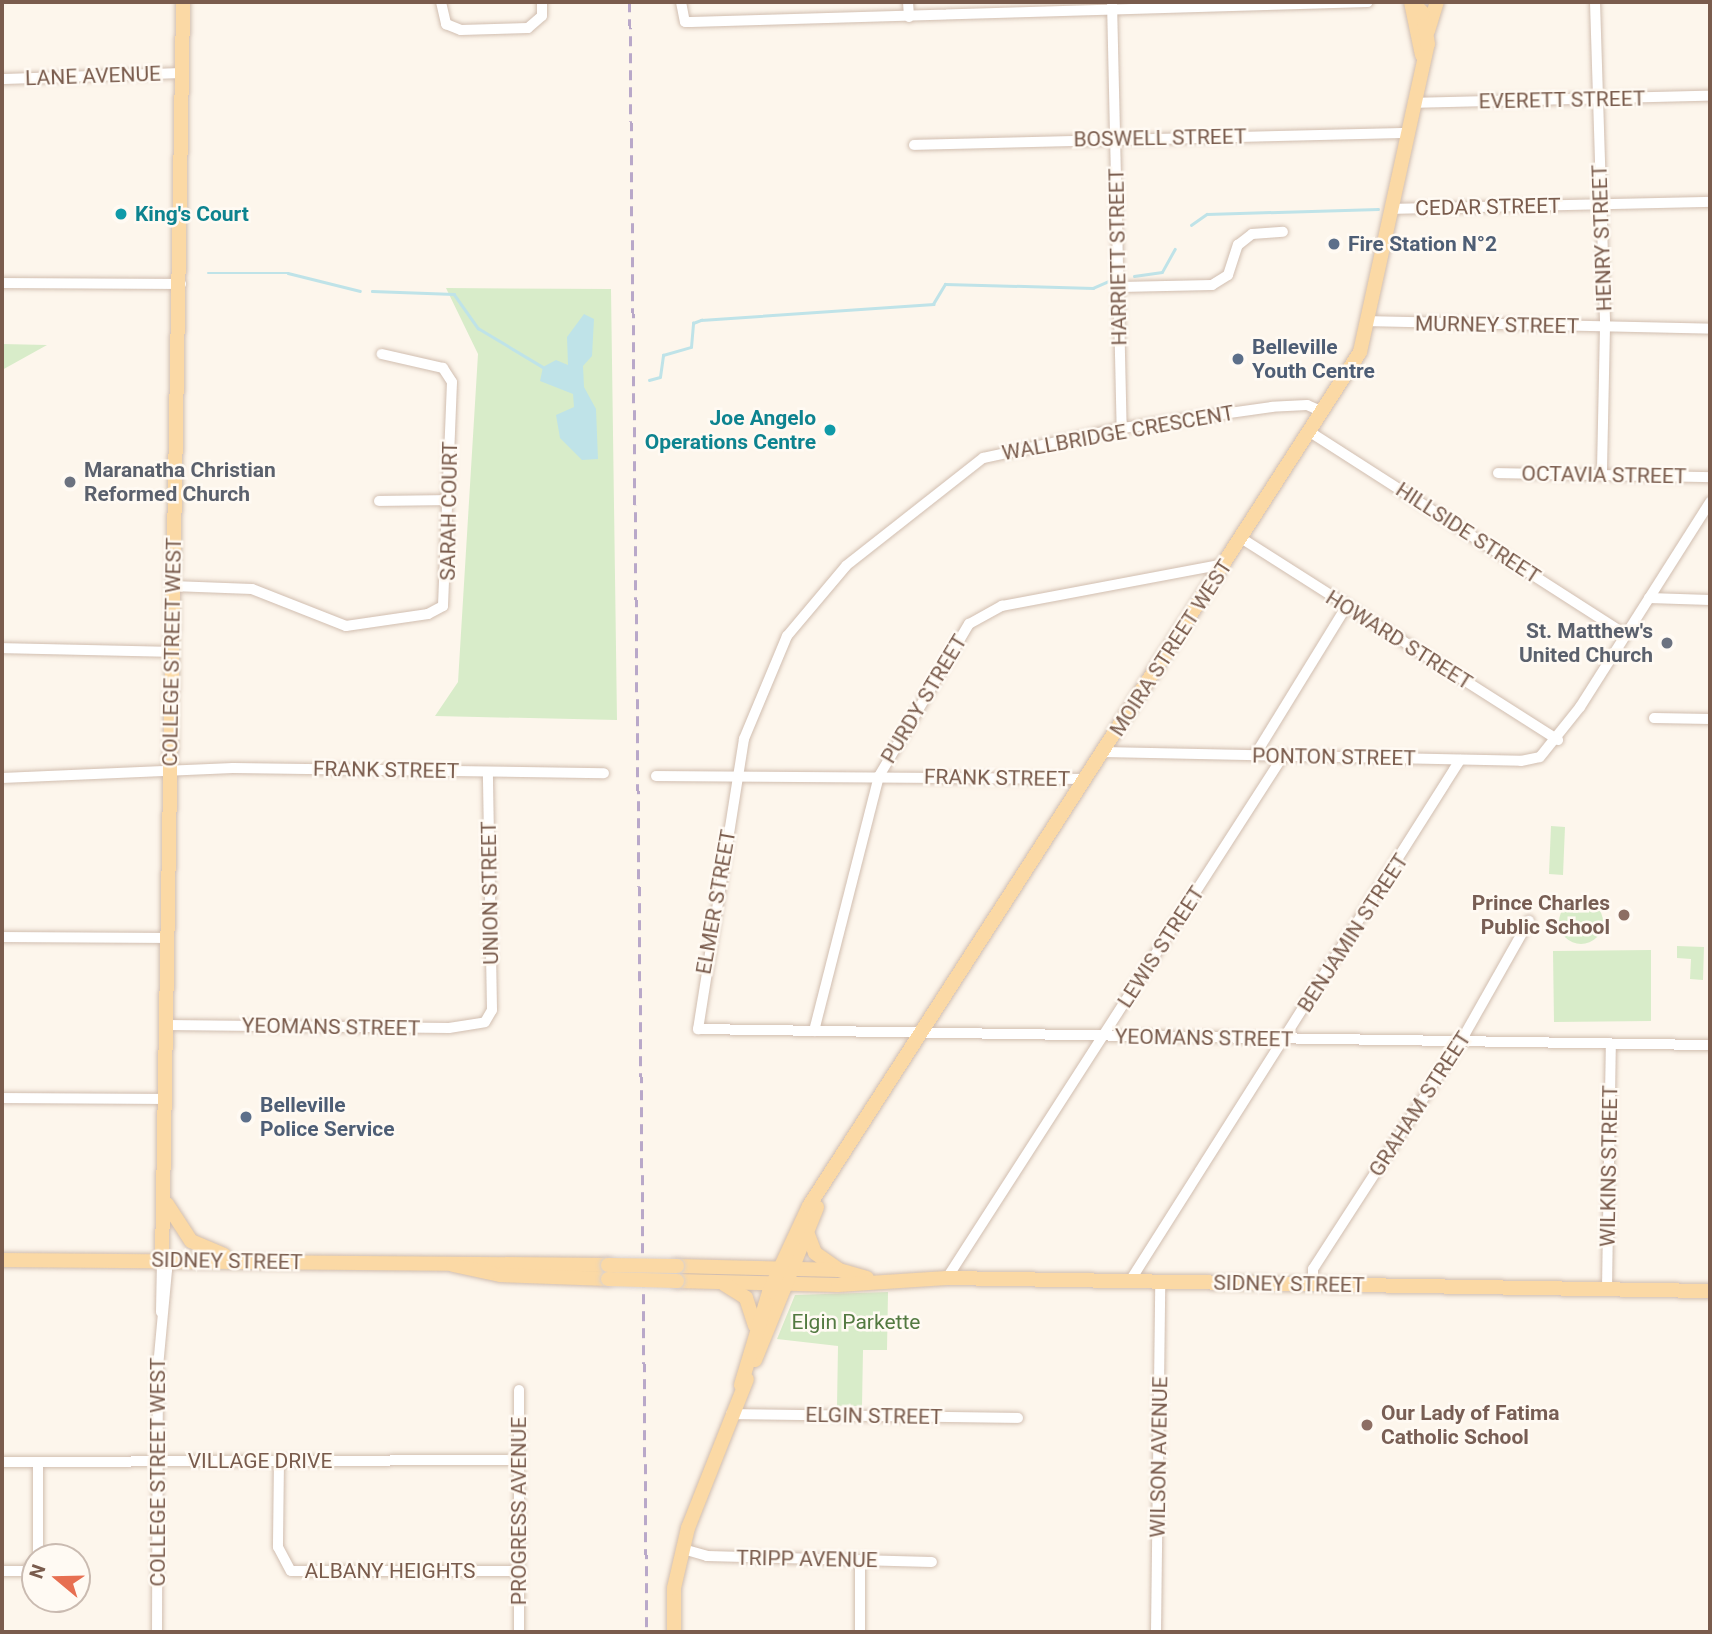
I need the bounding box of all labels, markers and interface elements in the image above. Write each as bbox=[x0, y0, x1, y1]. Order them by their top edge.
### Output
street label: LANE AVENUE bbox=[25, 61, 161, 91]
street label: EVERETT STREET bbox=[1478, 86, 1646, 114]
street label: BOSWELL STREET bbox=[1073, 124, 1247, 152]
street label: HENRY STREET bbox=[1587, 164, 1617, 312]
street label: HARRIETT STREET bbox=[1104, 168, 1132, 346]
street label: CEDAR STREET bbox=[1415, 193, 1561, 221]
place label: King's Court bbox=[135, 201, 249, 227]
marker: King's Court bbox=[113, 206, 129, 222]
place label: Fire Station N°2 bbox=[1348, 231, 1497, 257]
marker: Fire Station N°2 bbox=[1326, 236, 1342, 252]
street label: MURNEY STREET bbox=[1415, 311, 1579, 339]
place label: Belleville Youth Centre bbox=[1252, 334, 1375, 384]
marker: Belleville Youth Centre bbox=[1230, 351, 1246, 367]
street label: WALLBRIDGE CRESCENT bbox=[1000, 400, 1236, 466]
place label: Joe Angelo Operations Centre bbox=[645, 405, 816, 455]
marker: Joe Angelo Operations Centre bbox=[822, 422, 838, 438]
street label: SARAH COURT bbox=[435, 441, 463, 581]
place label: Maranatha Christian Reformed Church bbox=[84, 457, 276, 507]
street label: OCTAVIA STREET bbox=[1521, 461, 1687, 489]
marker: Maranatha Christian Reformed Church bbox=[62, 474, 78, 490]
street label: HILLSIDE STREET bbox=[1391, 477, 1545, 589]
street label: COLLEGE STREET WEST bbox=[157, 537, 187, 767]
street label: MOIRA STREET WEST bbox=[1104, 555, 1238, 741]
street label: HOWARD STREET bbox=[1321, 585, 1477, 695]
place label: St. Matthew's United Church bbox=[1519, 618, 1653, 668]
street label: PURDY STREET bbox=[876, 630, 972, 768]
marker: St. Matthew's United Church bbox=[1659, 635, 1675, 651]
street label: PONTON STREET bbox=[1252, 743, 1416, 771]
street label: FRANK STREET bbox=[313, 756, 459, 784]
street label: FRANK STREET bbox=[924, 764, 1070, 792]
street label: UNION STREET bbox=[476, 821, 504, 965]
street label: ELMER STREET bbox=[691, 828, 741, 976]
street label: BENJAMIN STREET bbox=[1292, 849, 1414, 1017]
street label: LEWIS STREET bbox=[1112, 882, 1210, 1012]
place label: Prince Charles Public School bbox=[1472, 890, 1610, 940]
marker: Prince Charles Public School bbox=[1616, 907, 1632, 923]
street label: YEOMANS STREET bbox=[242, 1013, 420, 1041]
street label: YEOMANS STREET bbox=[1115, 1024, 1293, 1052]
street label: GRAHAM STREET bbox=[1364, 1027, 1476, 1181]
street label: WILKINS STREET bbox=[1595, 1085, 1623, 1247]
place label: Belleville Police Service bbox=[260, 1092, 394, 1142]
marker: Belleville Police Service bbox=[238, 1109, 254, 1125]
street label: SIDNEY STREET bbox=[151, 1247, 303, 1275]
street label: SIDNEY STREET bbox=[1213, 1270, 1365, 1298]
park label: Elgin Parkette bbox=[792, 1309, 920, 1335]
street label: COLLEGE STREET WEST bbox=[145, 1357, 171, 1587]
street label: WILSON AVENUE bbox=[1145, 1376, 1173, 1538]
place label: Our Lady of Fatima Catholic School bbox=[1381, 1400, 1559, 1450]
street label: ELGIN STREET bbox=[805, 1402, 943, 1430]
street label: PROGRESS AVENUE bbox=[506, 1417, 532, 1605]
marker: Our Lady of Fatima Catholic School bbox=[1359, 1417, 1375, 1433]
street label: VILLAGE DRIVE bbox=[188, 1448, 332, 1474]
north arrow bbox=[21, 1543, 91, 1613]
street label: TRIPP AVENUE bbox=[736, 1545, 878, 1573]
street label: ALBANY HEIGHTS bbox=[305, 1558, 475, 1584]
text: N bbox=[25, 1562, 51, 1582]

